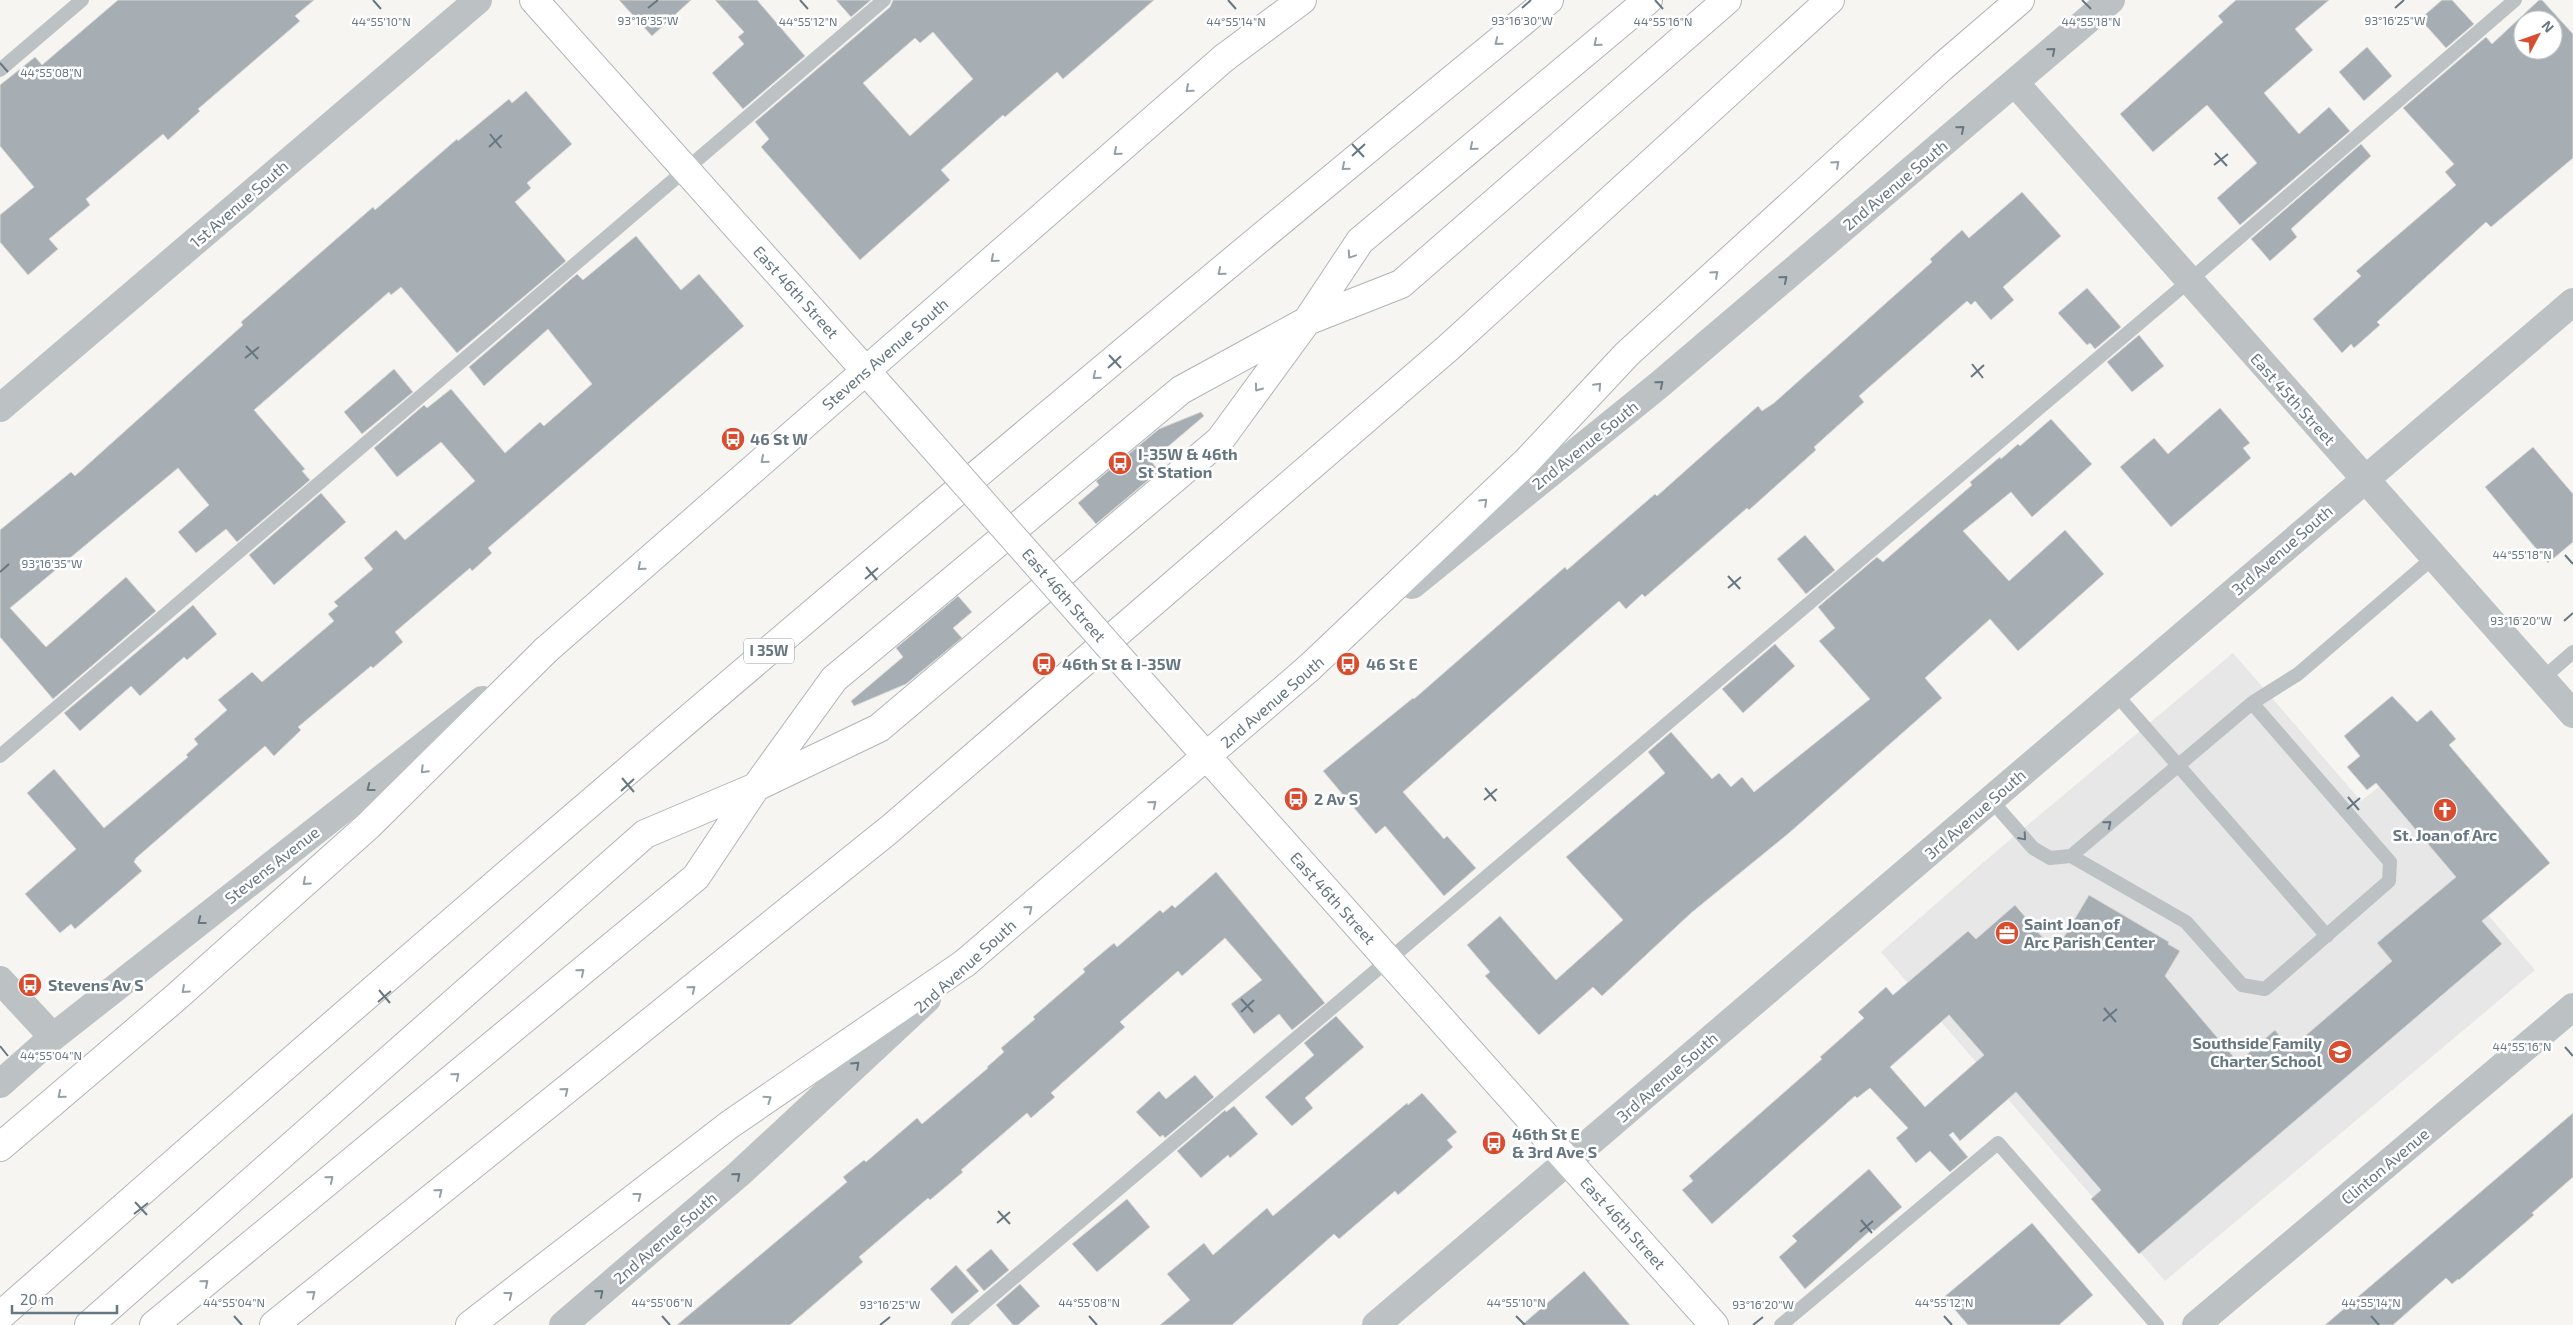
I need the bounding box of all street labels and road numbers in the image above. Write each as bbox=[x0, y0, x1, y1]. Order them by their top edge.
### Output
street label: 2nd Avenue South bbox=[1839, 135, 1951, 234]
street label: 1st Avenue South bbox=[186, 156, 292, 251]
street label: East 46th Street bbox=[750, 241, 843, 342]
street label: Stevens Avenue South bbox=[818, 294, 952, 414]
street label: East 45th Street bbox=[2247, 349, 2340, 449]
street label: 2nd Avenue South bbox=[1528, 396, 1641, 493]
street label: 3rd Avenue South bbox=[2227, 501, 2336, 599]
street label: East 46th Street bbox=[1019, 544, 1110, 645]
road number: I 35W bbox=[744, 638, 794, 664]
street label: 2nd Avenue South bbox=[1216, 652, 1327, 752]
street label: 3rd Avenue South bbox=[1920, 765, 2029, 863]
street label: Stevens Avenue bbox=[221, 822, 323, 907]
street label: East 46th Street bbox=[1287, 847, 1380, 948]
street label: 2nd Avenue South bbox=[910, 915, 1019, 1016]
street label: 3rd Avenue South bbox=[1612, 1028, 1721, 1126]
street label: Clinton Avenue bbox=[2337, 1123, 2432, 1208]
street label: East 46th Street bbox=[1577, 1172, 1670, 1273]
street label: 2nd Avenue South bbox=[609, 1188, 720, 1288]

